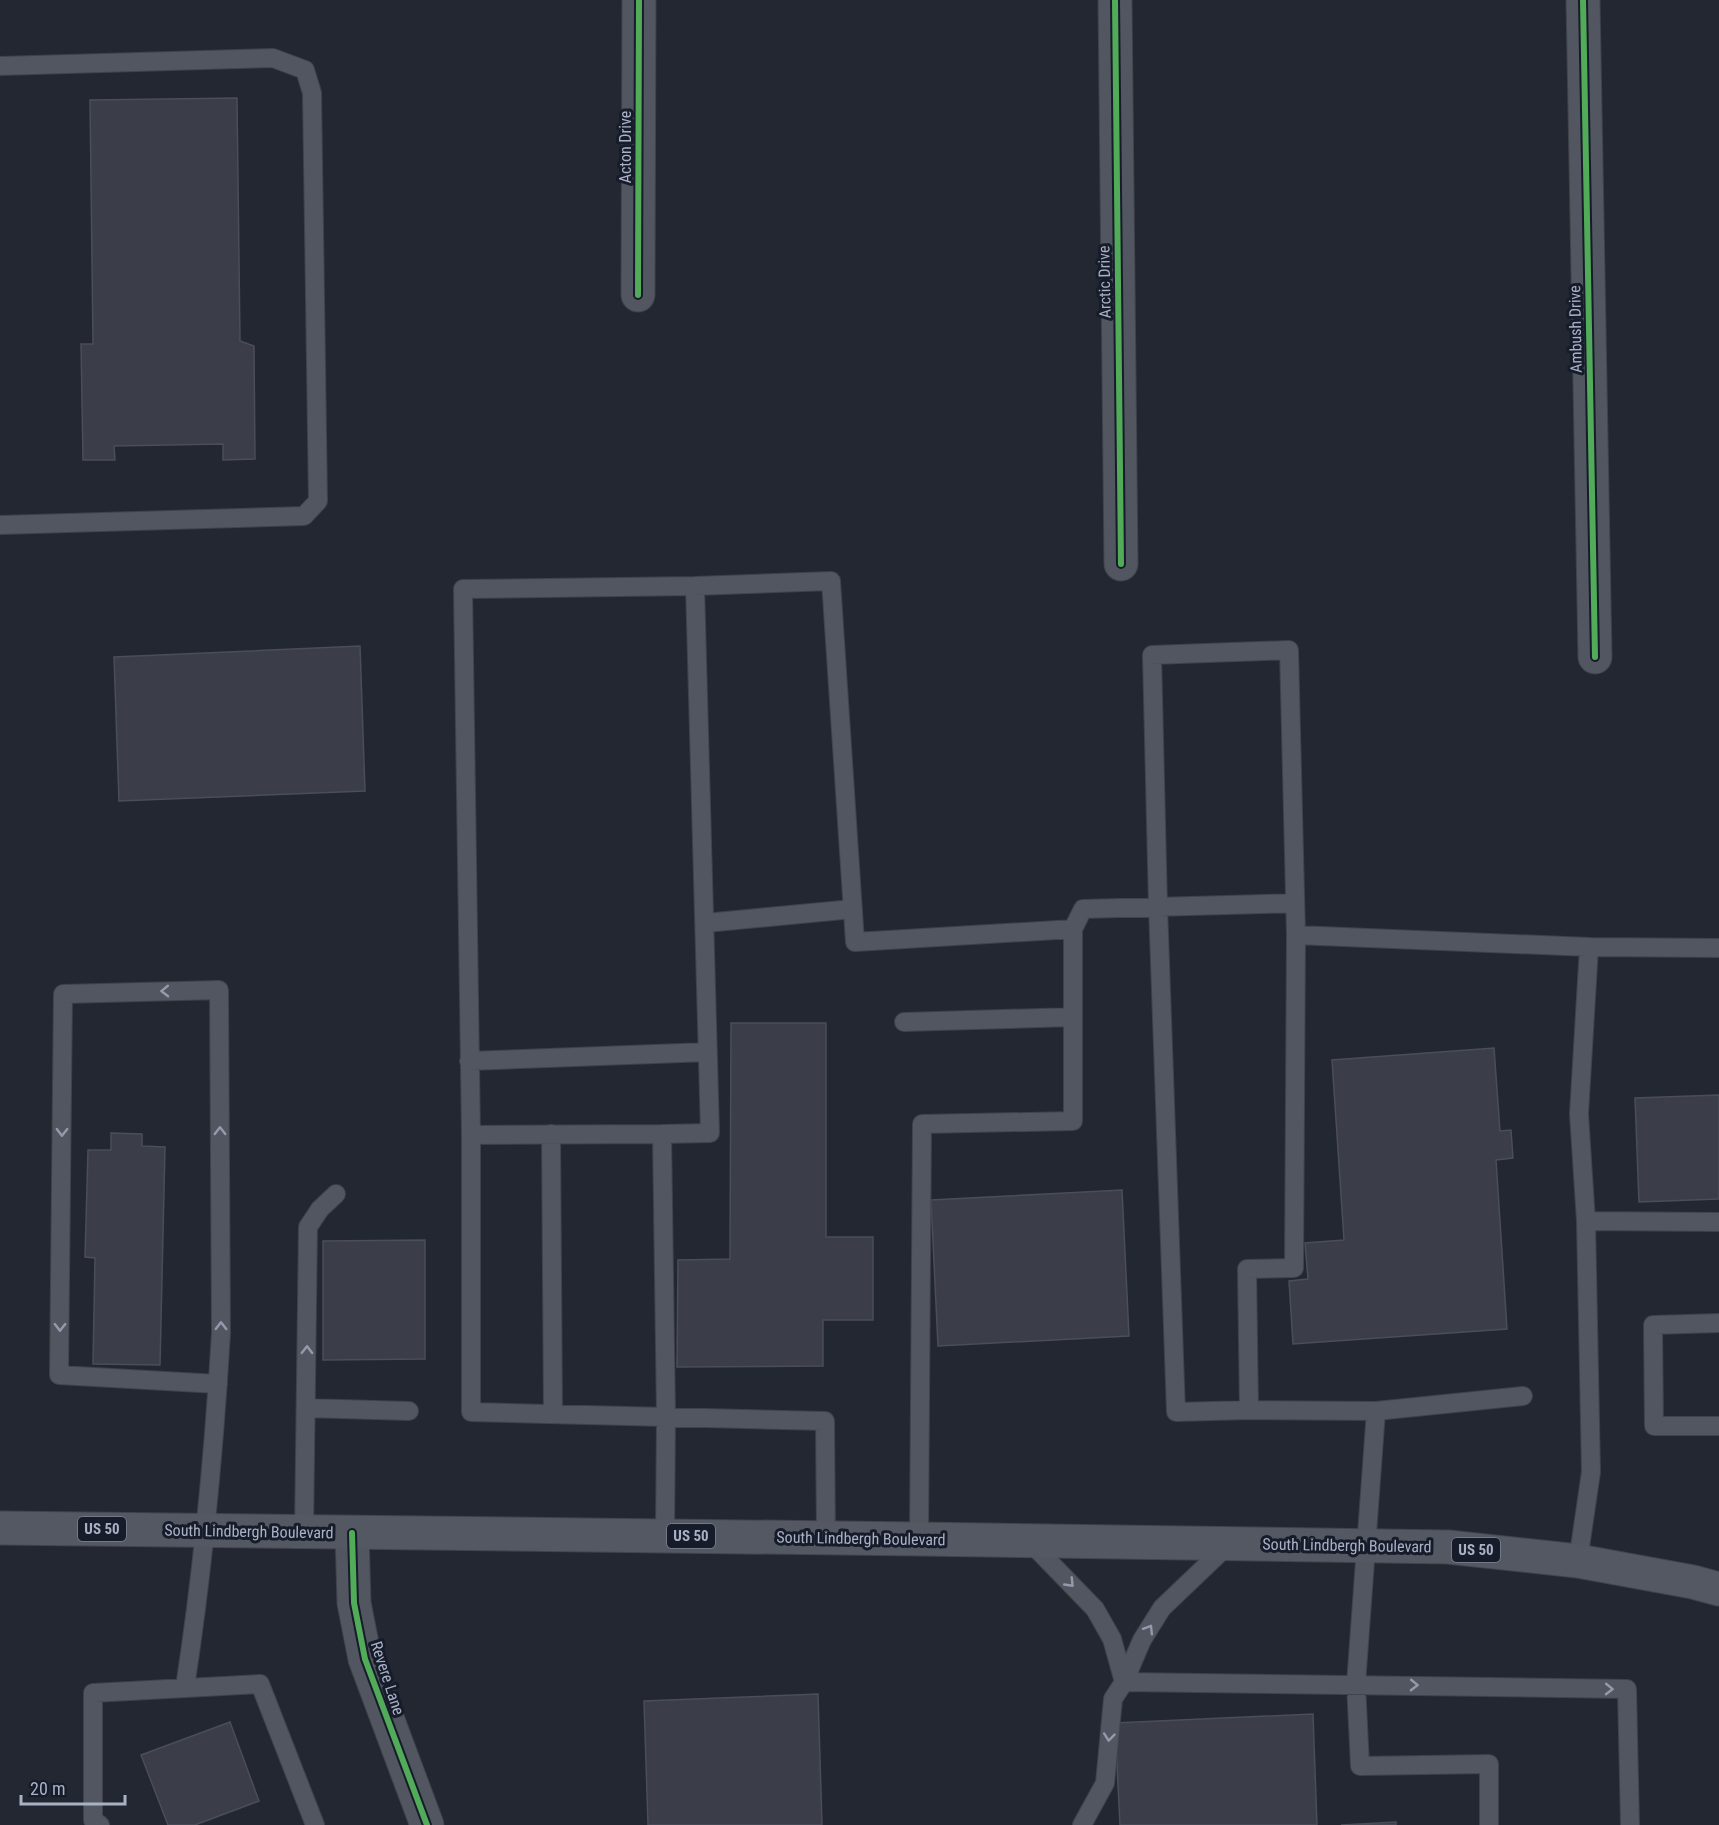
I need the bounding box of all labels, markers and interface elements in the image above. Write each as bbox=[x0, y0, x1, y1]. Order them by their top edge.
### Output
street label: Acton Drive bbox=[616, 111, 635, 183]
street label: Arctic Drive bbox=[1094, 245, 1115, 319]
street label: Ambush Drive bbox=[1565, 285, 1586, 373]
one-way arrow bbox=[160, 985, 169, 998]
one-way arrow bbox=[214, 1126, 226, 1135]
one-way arrow bbox=[56, 1127, 68, 1136]
one-way arrow bbox=[215, 1321, 227, 1330]
one-way arrow bbox=[54, 1322, 66, 1331]
one-way arrow bbox=[301, 1345, 313, 1354]
road number: US 50 bbox=[78, 1517, 126, 1541]
street label: South Lindbergh Boulevard bbox=[164, 1521, 334, 1542]
road number: US 50 bbox=[667, 1524, 715, 1548]
street label: South Lindbergh Boulevard bbox=[776, 1528, 946, 1549]
street label: South Lindbergh Boulevard bbox=[1262, 1535, 1432, 1556]
road number: US 50 bbox=[1452, 1538, 1500, 1562]
one-way arrow bbox=[1062, 1576, 1073, 1587]
one-way arrow bbox=[1141, 1625, 1153, 1635]
street label: Revere Lane bbox=[367, 1639, 408, 1717]
one-way arrow bbox=[1410, 1679, 1419, 1692]
one-way arrow bbox=[1605, 1683, 1614, 1695]
one-way arrow bbox=[1103, 1733, 1116, 1742]
scale bar bbox=[21, 1768, 124, 1806]
text: 20 m bbox=[30, 1778, 65, 1799]

